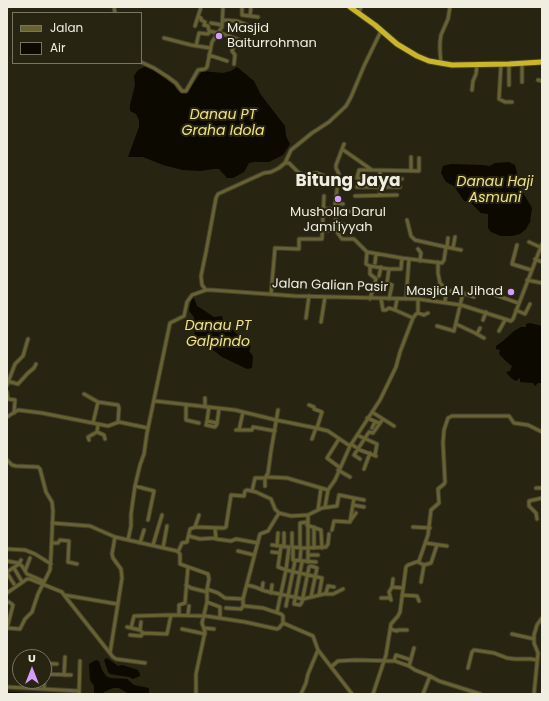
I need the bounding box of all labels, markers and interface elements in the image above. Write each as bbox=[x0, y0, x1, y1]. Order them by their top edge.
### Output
legend bbox=[12, 12, 142, 64]
text: Jalan bbox=[50, 19, 83, 36]
place label: Masjid Baiturrohman bbox=[227, 21, 317, 52]
marker: Masjid Baiturrohman bbox=[214, 31, 224, 41]
text: Air bbox=[50, 39, 66, 56]
water label: Danau PT Graha Idola bbox=[182, 107, 264, 140]
district label: Bitung Jaya bbox=[296, 172, 400, 192]
water label: Danau Haji Asmuni bbox=[457, 174, 533, 206]
marker: Musholla Darul Jami'iyyah bbox=[333, 194, 343, 204]
place label: Musholla Darul Jami'iyyah bbox=[290, 205, 386, 236]
street label: Jalan Galian Pasir bbox=[272, 276, 388, 296]
place label: Masjid Al Jihad bbox=[406, 284, 503, 300]
marker: Masjid Al Jihad bbox=[506, 287, 516, 297]
water label: Danau PT Galpindo bbox=[185, 318, 251, 350]
north arrow bbox=[12, 649, 52, 689]
text: U bbox=[28, 650, 36, 666]

